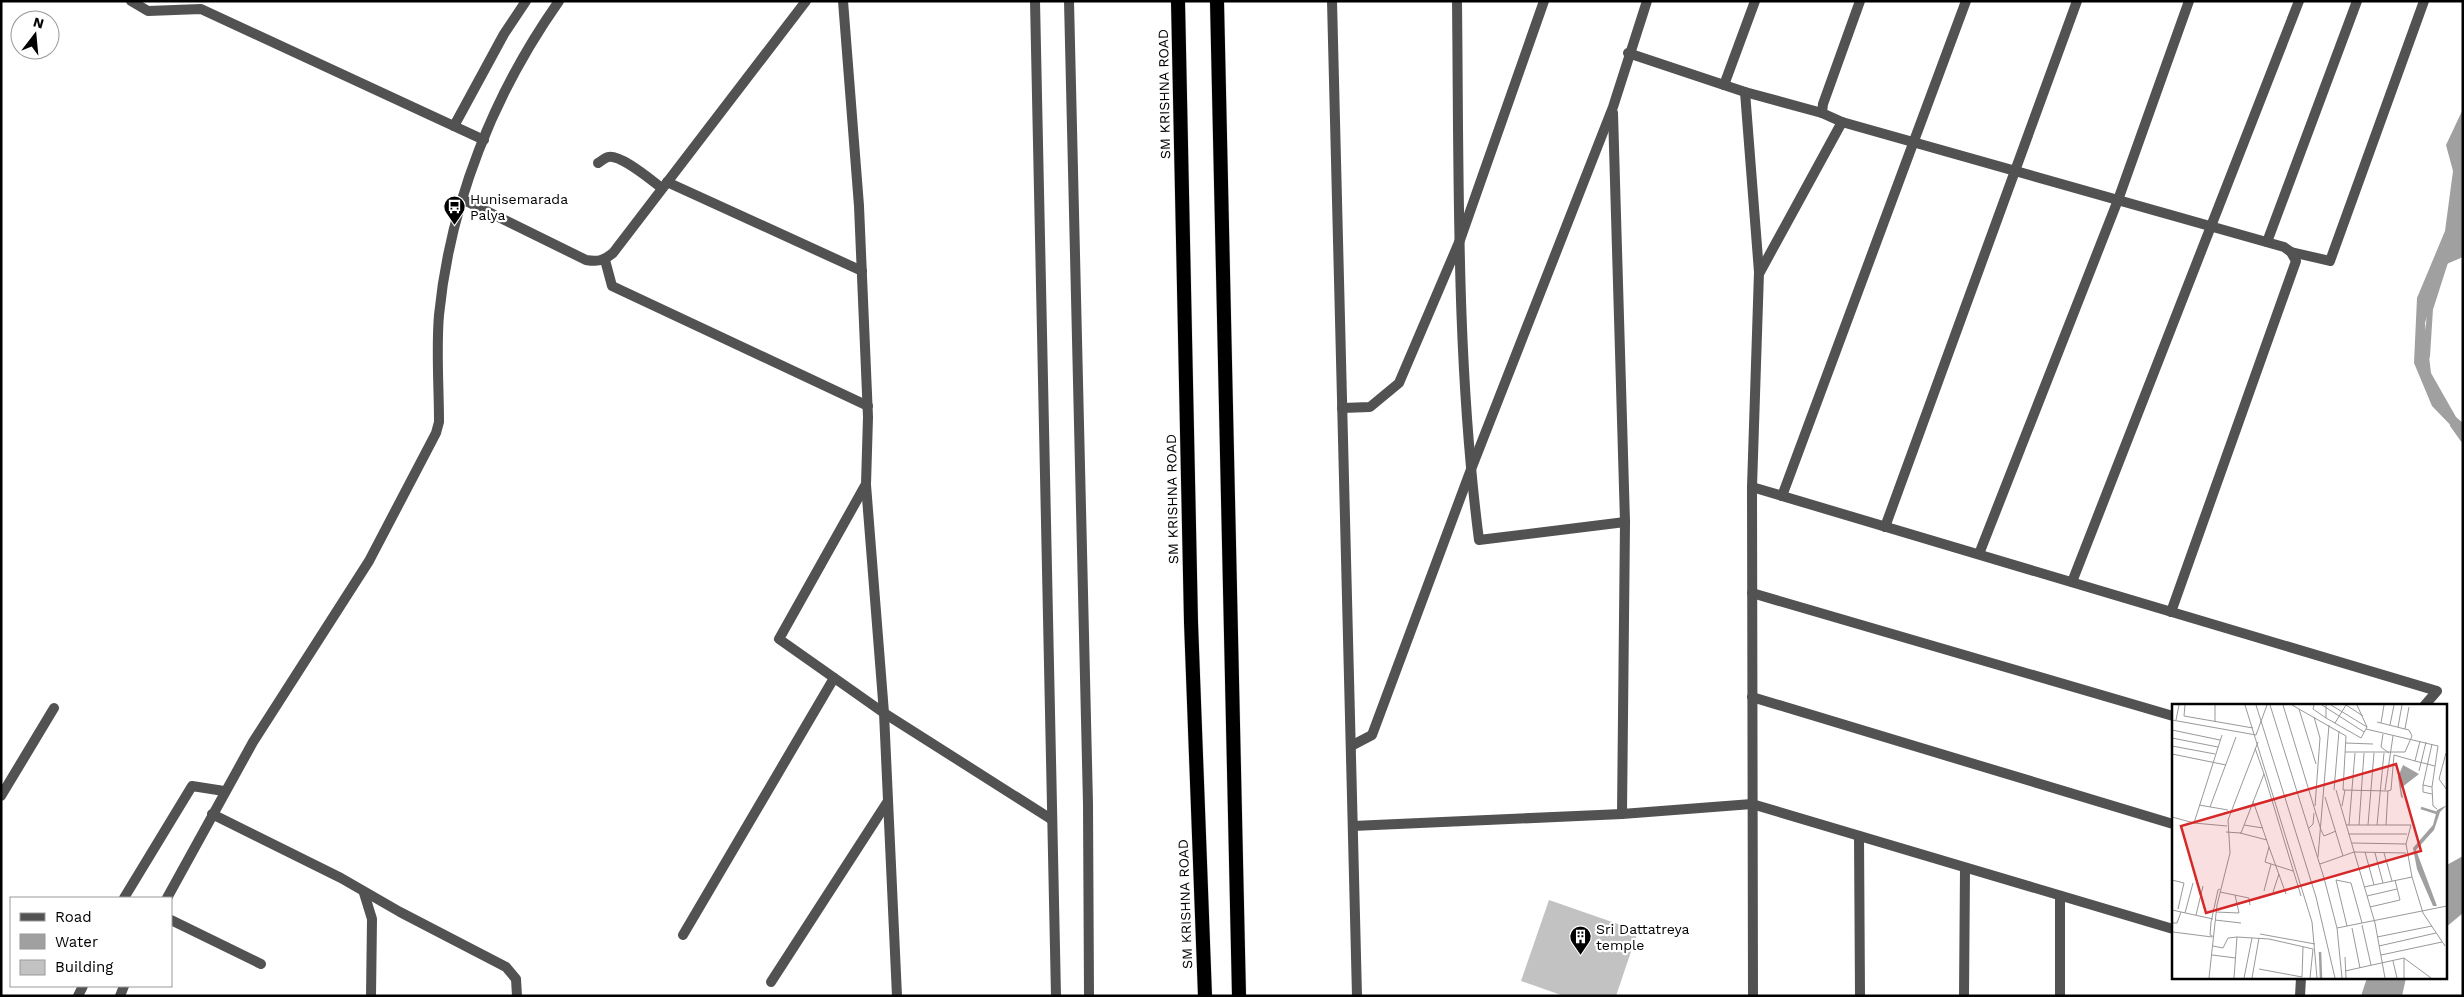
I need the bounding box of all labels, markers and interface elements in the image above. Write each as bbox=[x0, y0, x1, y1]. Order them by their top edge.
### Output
north arrow bbox=[10, 10, 60, 60]
text: N bbox=[31, 13, 46, 32]
street label: SM KRISHNA ROAD bbox=[1155, 29, 1173, 159]
place label: Hunisemarada Palya bbox=[470, 191, 568, 223]
bus stop icon: Hunisemarada Palya bbox=[442, 195, 466, 226]
street label: SM KRISHNA ROAD bbox=[1163, 434, 1181, 564]
inset map bbox=[2172, 704, 2446, 980]
street label: SM KRISHNA ROAD bbox=[1175, 839, 1195, 969]
legend bbox=[10, 897, 172, 987]
text: Road bbox=[55, 908, 92, 926]
place label: Sri Dattatreya temple bbox=[1596, 921, 1689, 953]
building icon: Sri Dattatreya temple bbox=[1568, 925, 1592, 956]
text: Water bbox=[55, 933, 98, 951]
text: Building bbox=[55, 958, 113, 976]

